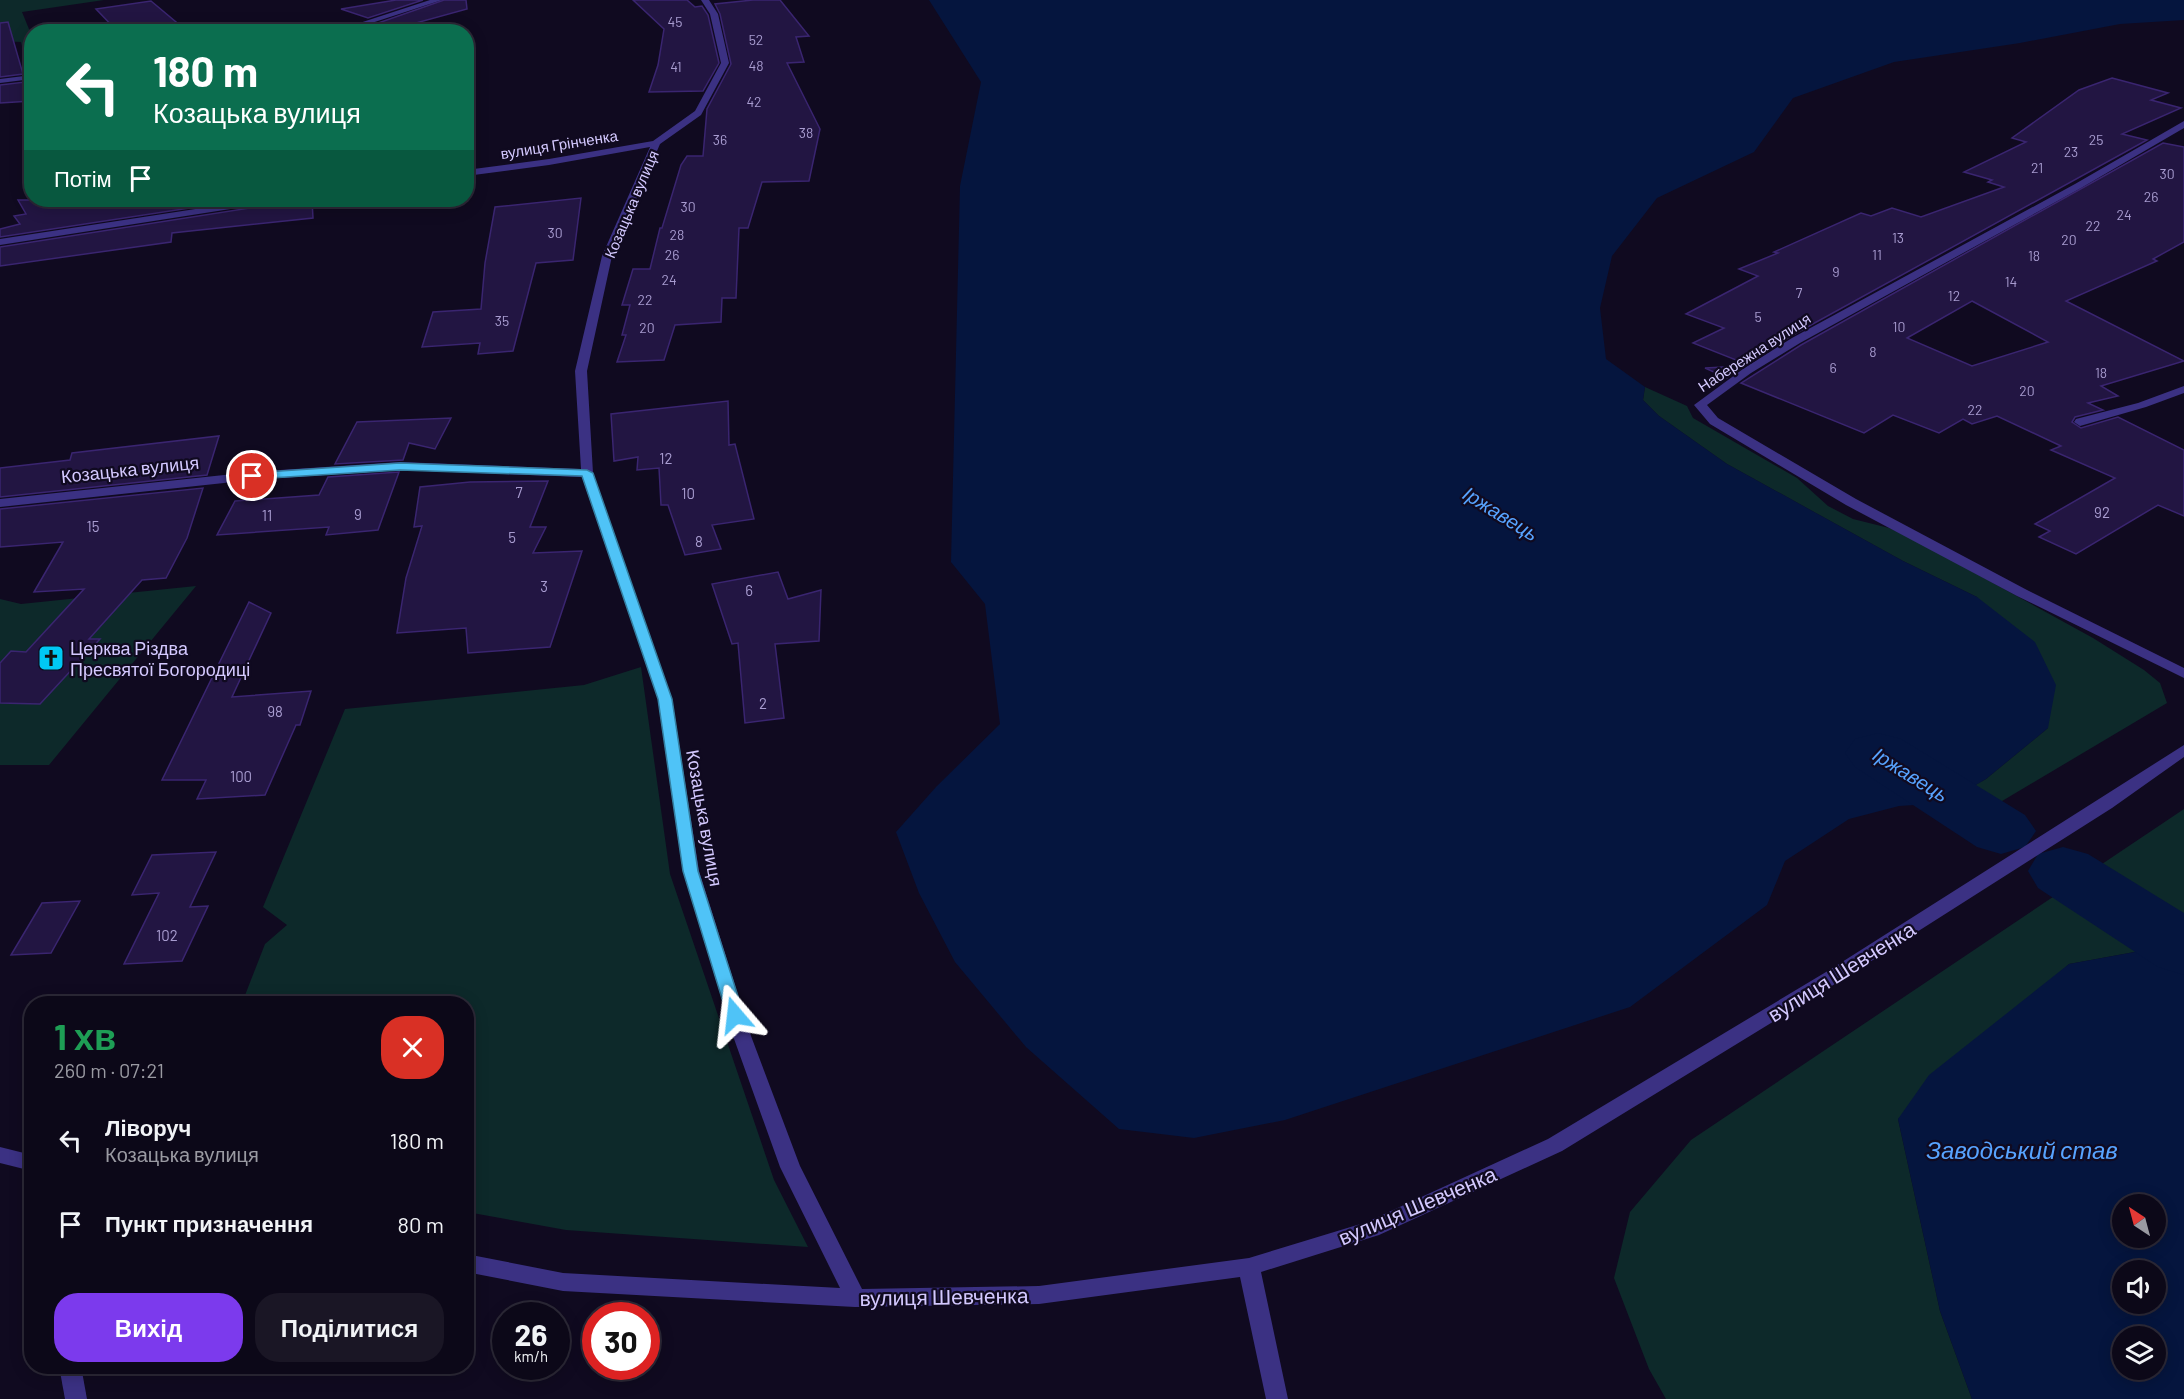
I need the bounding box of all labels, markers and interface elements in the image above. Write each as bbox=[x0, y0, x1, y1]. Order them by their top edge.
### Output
house number: 45 bbox=[668, 13, 682, 30]
house number: 52 bbox=[749, 31, 763, 48]
text: 180 m bbox=[153, 45, 258, 95]
icon: left bbox=[54, 48, 132, 126]
house number: 48 bbox=[748, 57, 764, 74]
house number: 41 bbox=[670, 58, 682, 75]
house number: 42 bbox=[746, 93, 762, 110]
text: Козацька вулиця bbox=[153, 96, 361, 128]
house number: 38 bbox=[799, 124, 813, 141]
street label: вулиця Грінченка bbox=[499, 126, 620, 162]
house number: 36 bbox=[713, 131, 727, 148]
house number: 25 bbox=[2089, 131, 2103, 148]
house number: 23 bbox=[2064, 143, 2078, 160]
street label: Козацька вулиця bbox=[600, 147, 662, 261]
house number: 21 bbox=[2031, 159, 2043, 176]
icon: arrive bbox=[124, 162, 157, 195]
text: Потім bbox=[54, 165, 112, 191]
house number: 30 bbox=[2159, 165, 2175, 182]
house number: 26 bbox=[2144, 188, 2158, 205]
house number: 30 bbox=[680, 198, 696, 215]
house number: 24 bbox=[2116, 206, 2132, 223]
house number: 22 bbox=[2085, 217, 2101, 234]
house number: 30 bbox=[547, 224, 563, 241]
house number: 28 bbox=[670, 226, 684, 243]
house number: 13 bbox=[1892, 229, 1904, 246]
house number: 20 bbox=[2061, 231, 2077, 248]
house number: 26 bbox=[665, 246, 679, 263]
house number: 11 bbox=[1872, 246, 1882, 263]
house number: 18 bbox=[2028, 247, 2040, 264]
house number: 9 bbox=[1832, 263, 1840, 280]
house number: 24 bbox=[661, 271, 677, 288]
house number: 14 bbox=[2005, 273, 2017, 290]
house number: 7 bbox=[1796, 284, 1803, 301]
house number: 12 bbox=[1948, 287, 1960, 304]
house number: 22 bbox=[637, 291, 653, 308]
house number: 5 bbox=[1754, 308, 1762, 325]
street label: Набережна вулиця bbox=[1694, 309, 1814, 395]
house number: 35 bbox=[495, 312, 509, 329]
house number: 10 bbox=[1893, 318, 1905, 335]
house number: 20 bbox=[639, 319, 655, 336]
house number: 8 bbox=[1869, 343, 1877, 360]
house number: 6 bbox=[1829, 359, 1837, 376]
house number: 18 bbox=[2095, 364, 2107, 381]
house number: 20 bbox=[2019, 382, 2035, 399]
house number: 22 bbox=[1967, 401, 1983, 418]
house number: 12 bbox=[659, 449, 673, 467]
pin bbox=[226, 450, 277, 501]
street label: Козацька вулиця bbox=[60, 451, 200, 487]
icon: arrive bbox=[235, 459, 268, 492]
water label: Іржавець bbox=[1459, 480, 1543, 546]
house number: 7 bbox=[515, 483, 523, 501]
house number: 10 bbox=[681, 484, 695, 502]
house number: 92 bbox=[2094, 503, 2110, 521]
house number: 9 bbox=[354, 505, 362, 523]
house number: 11 bbox=[262, 506, 272, 524]
house number: 15 bbox=[87, 517, 99, 535]
house number: 5 bbox=[508, 528, 516, 546]
house number: 8 bbox=[695, 532, 703, 550]
house number: 3 bbox=[540, 577, 548, 595]
house number: 6 bbox=[745, 581, 753, 599]
place label: Церква Різдва Пресвятої Богородиці bbox=[70, 637, 250, 680]
church icon: Церква Різдва Пресвятої Богородиці bbox=[36, 643, 66, 673]
house number: 2 bbox=[759, 694, 767, 712]
house number: 98 bbox=[267, 702, 283, 720]
water label: Іржавець bbox=[1869, 741, 1953, 807]
street label: Козацька вулиця bbox=[682, 748, 728, 888]
house number: 100 bbox=[230, 767, 252, 785]
street label: вулиця Шевченка bbox=[1763, 915, 1920, 1026]
house number: 102 bbox=[156, 926, 178, 944]
position arrow bbox=[703, 983, 767, 1047]
text: 1 хв bbox=[54, 1014, 116, 1057]
button: close bbox=[381, 1016, 444, 1079]
text: 260 m · 07:21 bbox=[54, 1058, 164, 1082]
text: Ліворуч bbox=[105, 1114, 191, 1140]
icon: left bbox=[54, 1124, 87, 1157]
text: 180 m bbox=[390, 1127, 444, 1153]
water label: Заводський став bbox=[1926, 1135, 2118, 1164]
text: Козацька вулиця bbox=[105, 1142, 259, 1166]
street label: вулиця Шевченка bbox=[1334, 1160, 1500, 1250]
north arrow bbox=[2112, 1194, 2166, 1248]
map controls bbox=[2112, 1194, 2166, 1380]
icon: arrive bbox=[54, 1208, 87, 1241]
text: Пункт призначення bbox=[105, 1210, 313, 1236]
text: 80 m bbox=[398, 1211, 444, 1237]
button: sound bbox=[2112, 1260, 2166, 1314]
street label: вулиця Шевченка bbox=[859, 1282, 1029, 1310]
button: Вихід bbox=[54, 1293, 243, 1362]
button: Поділитися bbox=[255, 1293, 444, 1362]
speed limit sign: 30 bbox=[582, 1302, 660, 1380]
text: 26 bbox=[515, 1316, 547, 1352]
button: layers bbox=[2112, 1326, 2166, 1380]
text: km/h bbox=[514, 1347, 548, 1365]

